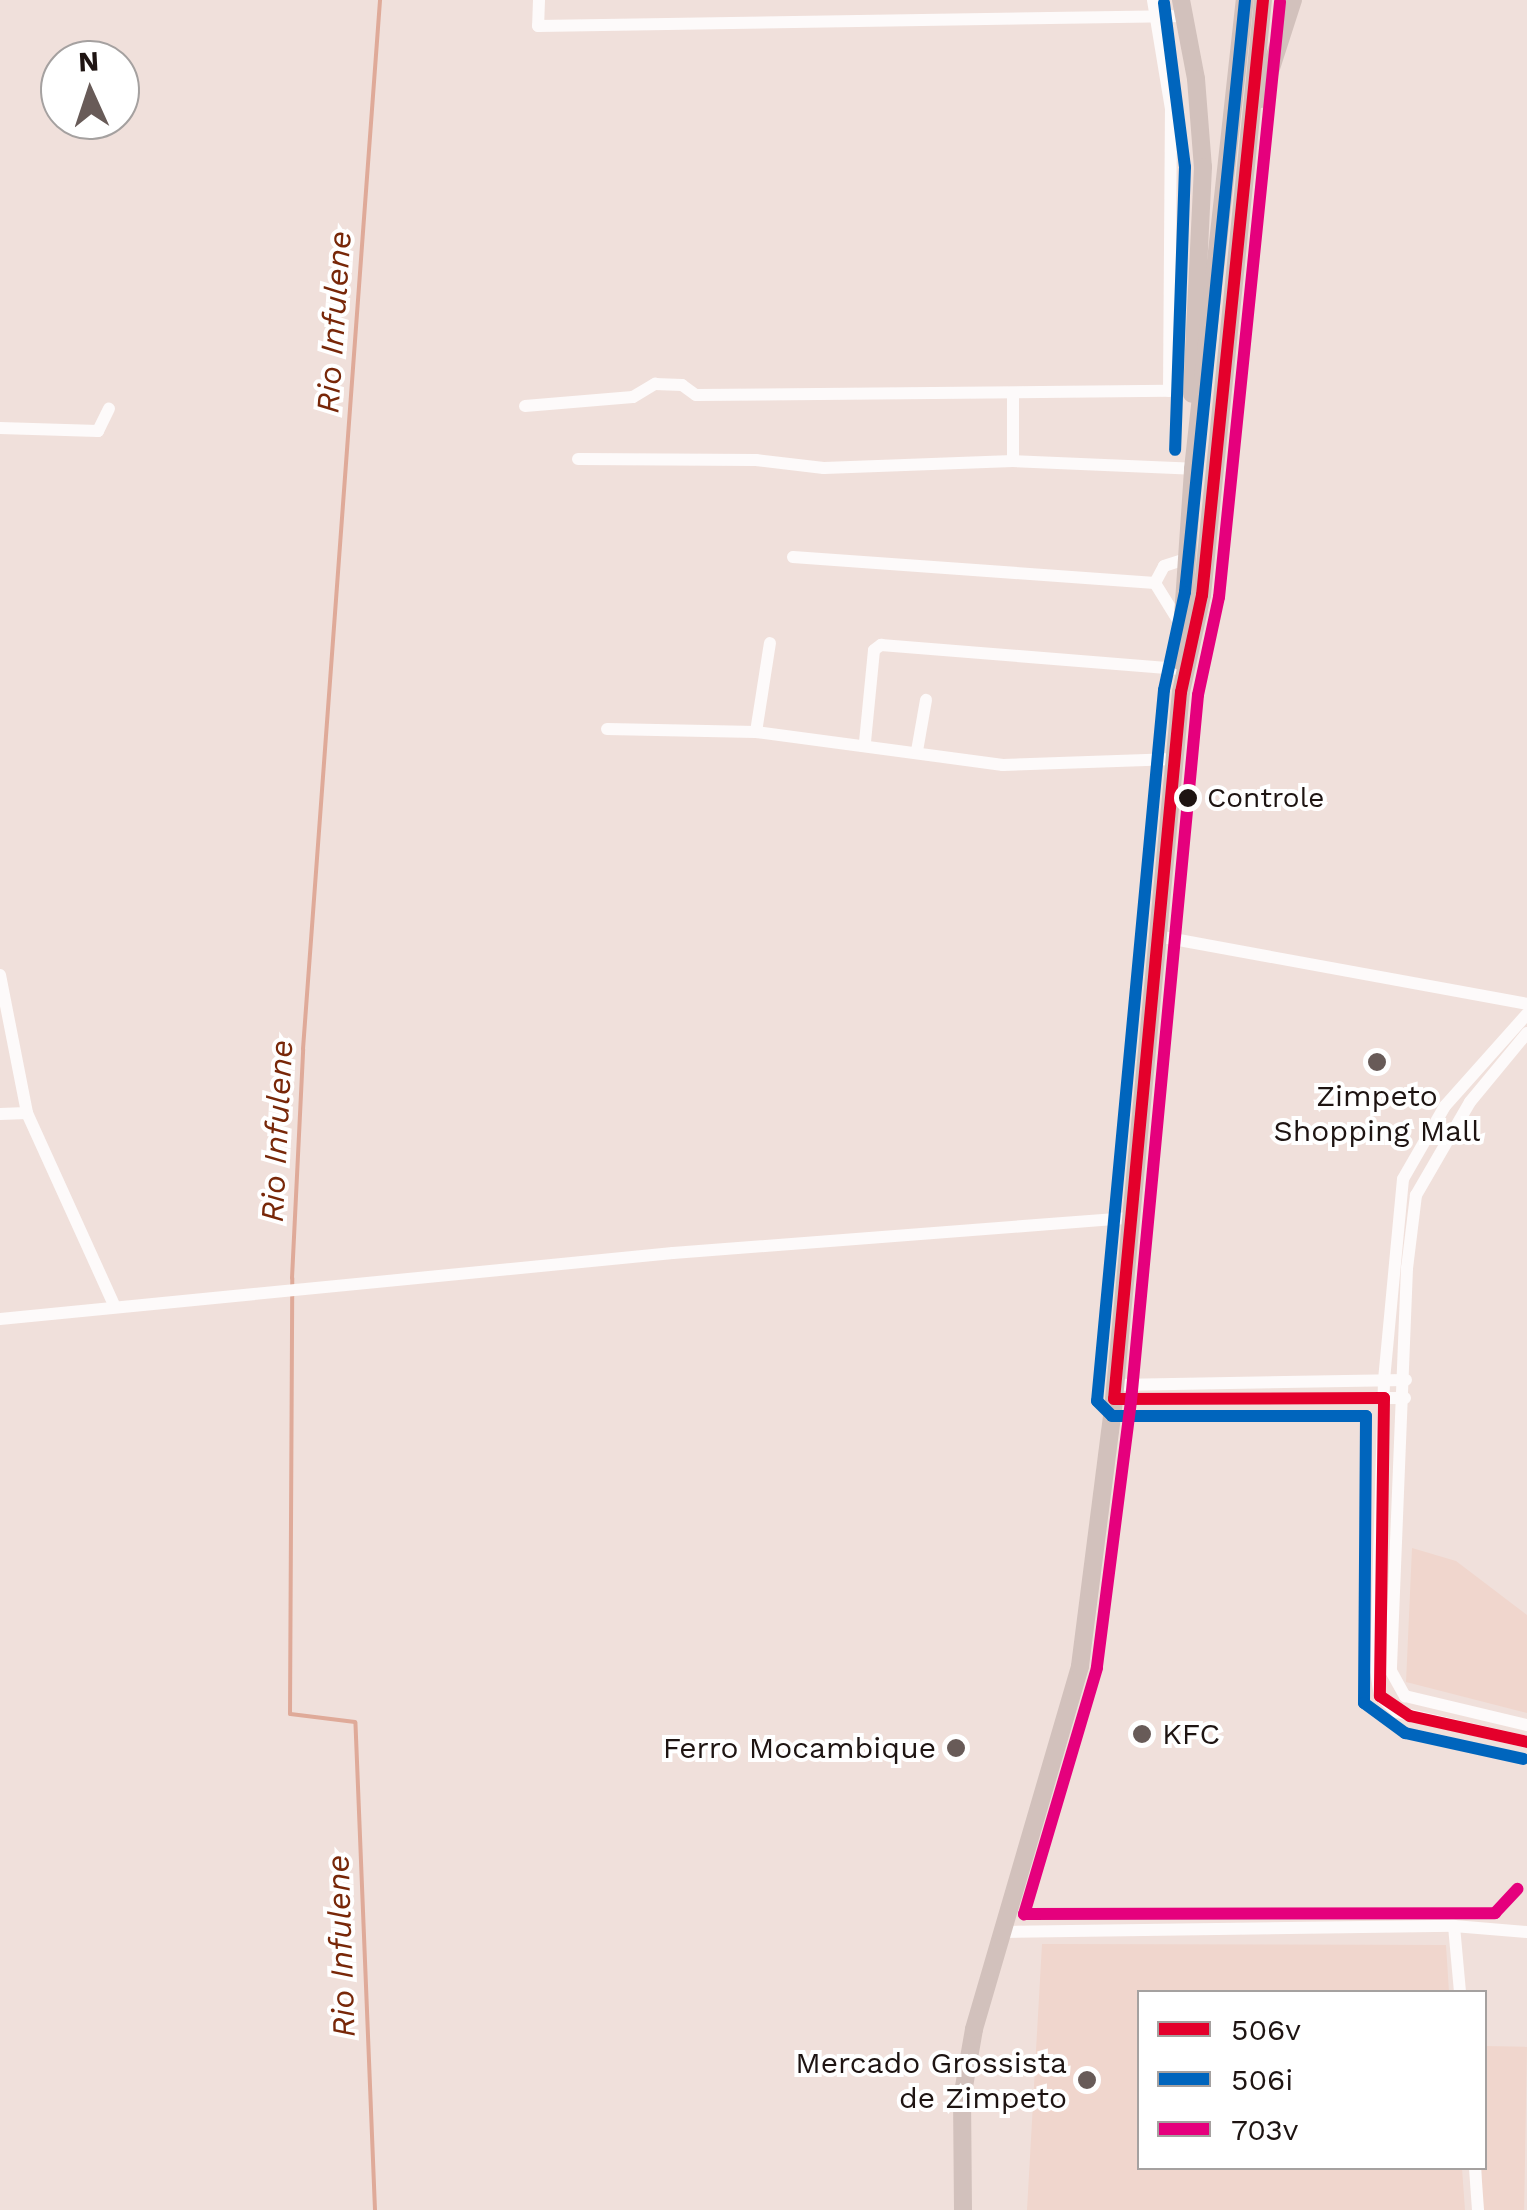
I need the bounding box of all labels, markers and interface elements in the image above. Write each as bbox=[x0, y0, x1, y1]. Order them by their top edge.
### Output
north arrow bbox=[40, 40, 140, 140]
text: N bbox=[77, 45, 100, 79]
water label: Rio Infulene bbox=[308, 229, 360, 415]
place label: Controle bbox=[1207, 781, 1324, 815]
marker: Controle bbox=[1178, 788, 1198, 808]
water label: Rio Infulene bbox=[253, 1039, 301, 1223]
marker: Zimpeto Shopping Mall bbox=[1366, 1051, 1388, 1073]
place label: Zimpeto Shopping Mall bbox=[1274, 1078, 1480, 1148]
place label: KFC bbox=[1162, 1716, 1220, 1752]
marker: KFC bbox=[1131, 1723, 1153, 1745]
place label: Ferro Mocambique bbox=[663, 1730, 936, 1766]
marker: Ferro Mocambique bbox=[945, 1737, 967, 1759]
water label: Rio Infulene bbox=[319, 1854, 363, 2038]
legend bbox=[1137, 1990, 1487, 2170]
text: 506v bbox=[1231, 2012, 1301, 2047]
place label: Mercado Grossista de Zimpeto bbox=[795, 2045, 1067, 2116]
text: 506i bbox=[1231, 2062, 1293, 2097]
marker: Mercado Grossista de Zimpeto bbox=[1076, 2069, 1098, 2091]
text: 703v bbox=[1231, 2112, 1298, 2147]

